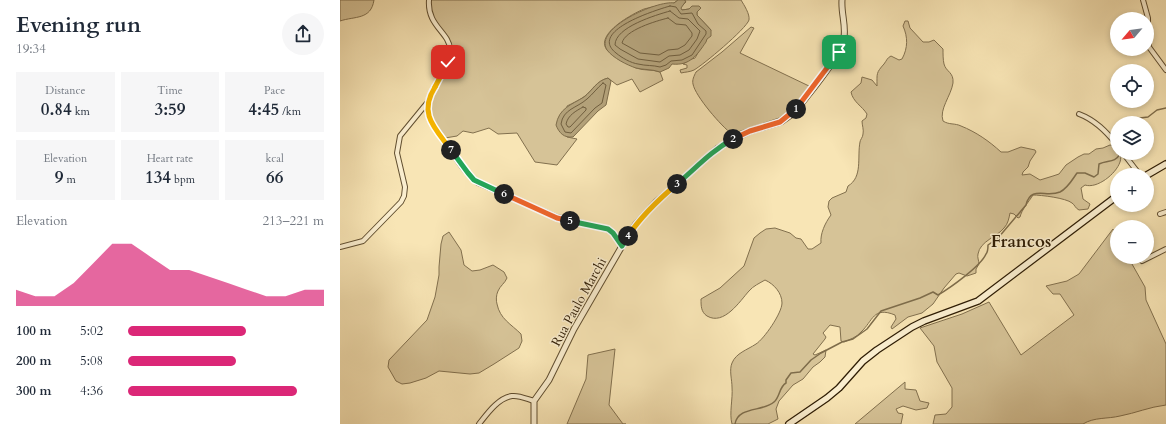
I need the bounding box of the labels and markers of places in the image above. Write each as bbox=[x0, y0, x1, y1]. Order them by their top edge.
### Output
pin bbox=[822, 35, 856, 69]
pin bbox=[431, 45, 465, 79]
pin: 1 bbox=[786, 99, 806, 119]
pin: 2 bbox=[723, 129, 743, 149]
pin: 7 bbox=[441, 140, 461, 160]
pin: 3 bbox=[667, 174, 687, 194]
pin: 6 bbox=[494, 184, 514, 204]
pin: 5 bbox=[560, 211, 580, 231]
pin: 4 bbox=[618, 226, 638, 246]

